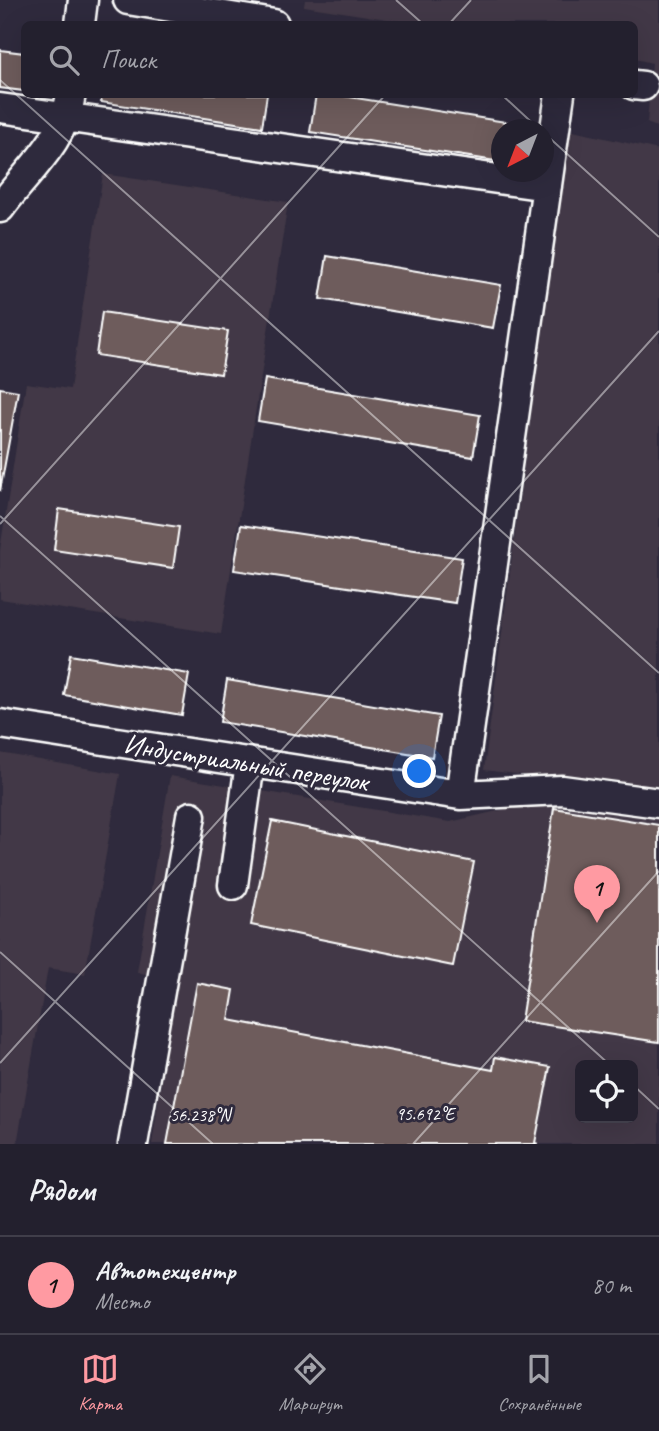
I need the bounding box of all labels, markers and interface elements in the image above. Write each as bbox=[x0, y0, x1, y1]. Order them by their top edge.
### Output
search box bbox=[21, 21, 638, 98]
icon: search bbox=[45, 41, 83, 79]
text: Поиск bbox=[101, 43, 156, 76]
north arrow bbox=[491, 119, 554, 182]
street label: Индустриальный переулок bbox=[121, 726, 373, 800]
your location bbox=[402, 754, 436, 788]
pin: 1 bbox=[574, 865, 620, 923]
map controls bbox=[575, 1060, 638, 1123]
button: locate bbox=[575, 1060, 638, 1123]
text: 95.692°E bbox=[396, 1103, 457, 1125]
text: 56.238°N bbox=[170, 1104, 233, 1126]
text: Рядом bbox=[28, 1171, 95, 1209]
text: Автотехцентр bbox=[95, 1254, 236, 1287]
text: 1 bbox=[46, 1271, 56, 1300]
text: 80 m bbox=[592, 1271, 631, 1300]
text: Место bbox=[95, 1287, 149, 1316]
tab: Карта bbox=[78, 1350, 122, 1416]
tab: Маршрут bbox=[279, 1350, 341, 1416]
tab: Сохранённые bbox=[498, 1350, 581, 1416]

